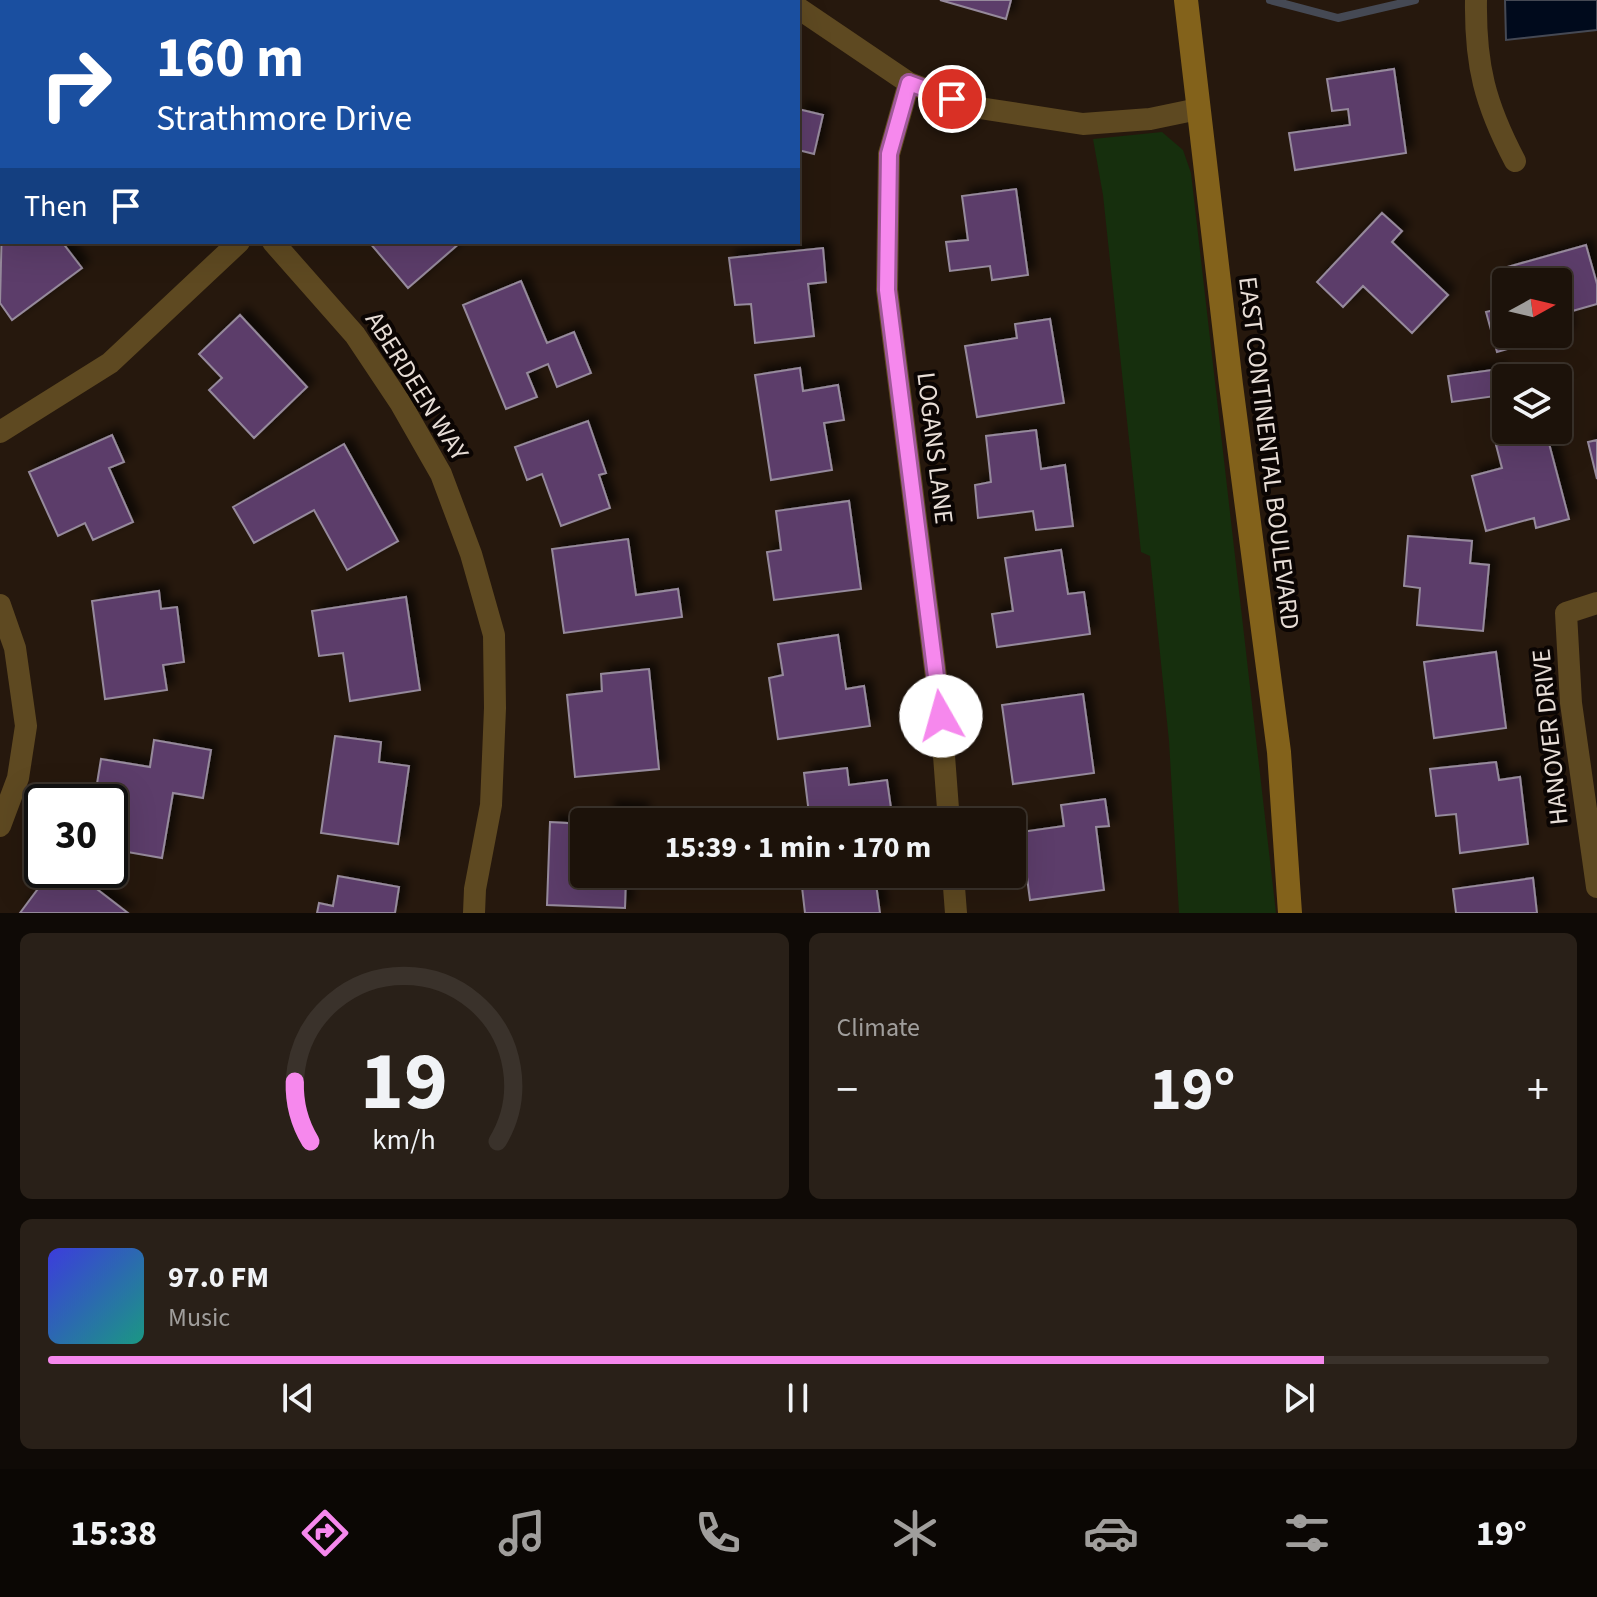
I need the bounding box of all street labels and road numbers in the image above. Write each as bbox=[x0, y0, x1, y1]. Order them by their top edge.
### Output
street label: EAST CONTINENTAL BOULEVARD bbox=[1229, 275, 1309, 631]
street label: ABERDEEN WAY bbox=[356, 304, 478, 468]
street label: LOGANS LANE bbox=[907, 370, 963, 526]
street label: HANOVER DRIVE bbox=[1522, 647, 1578, 827]

